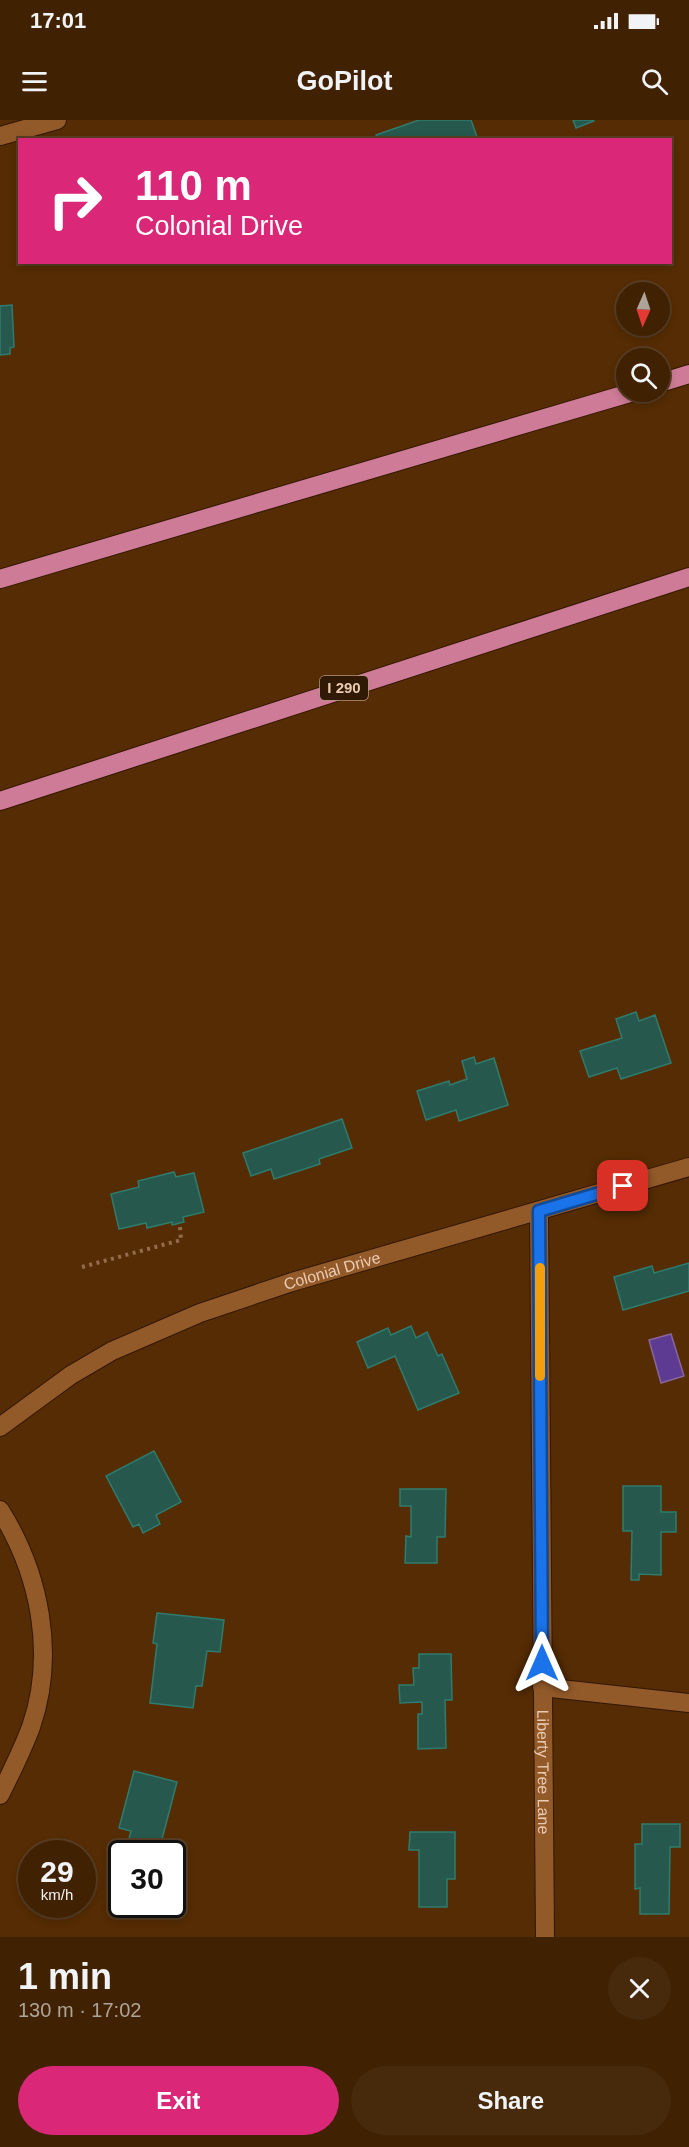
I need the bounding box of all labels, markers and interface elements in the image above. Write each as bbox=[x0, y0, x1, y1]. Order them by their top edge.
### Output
text: 17:01 bbox=[30, 8, 86, 33]
icon: menu bbox=[18, 65, 51, 98]
icon: search bbox=[638, 65, 671, 98]
text: GoPilot bbox=[297, 66, 393, 96]
icon: right bbox=[36, 162, 114, 240]
text: 110 m bbox=[135, 162, 252, 209]
text: Colonial Drive bbox=[135, 211, 303, 241]
north arrow bbox=[616, 282, 670, 336]
map controls bbox=[616, 282, 670, 402]
button: search bbox=[616, 348, 670, 402]
road number: I 290 bbox=[320, 676, 368, 700]
pin bbox=[597, 1160, 648, 1211]
icon: arrive bbox=[606, 1169, 639, 1202]
street label: Colonial Drive bbox=[282, 1249, 382, 1293]
position arrow bbox=[510, 1631, 574, 1695]
street label: Liberty Tree Lane bbox=[534, 1710, 552, 1834]
speed limit sign: 30 bbox=[108, 1840, 186, 1918]
text: 29 bbox=[40, 1855, 74, 1888]
text: km/h bbox=[41, 1886, 73, 1903]
text: 1 min bbox=[18, 1956, 112, 1997]
button: close bbox=[608, 1957, 671, 2020]
text: 130 m · 17:02 bbox=[18, 1999, 141, 2021]
button: Exit bbox=[18, 2066, 339, 2135]
button: Share bbox=[351, 2066, 671, 2135]

